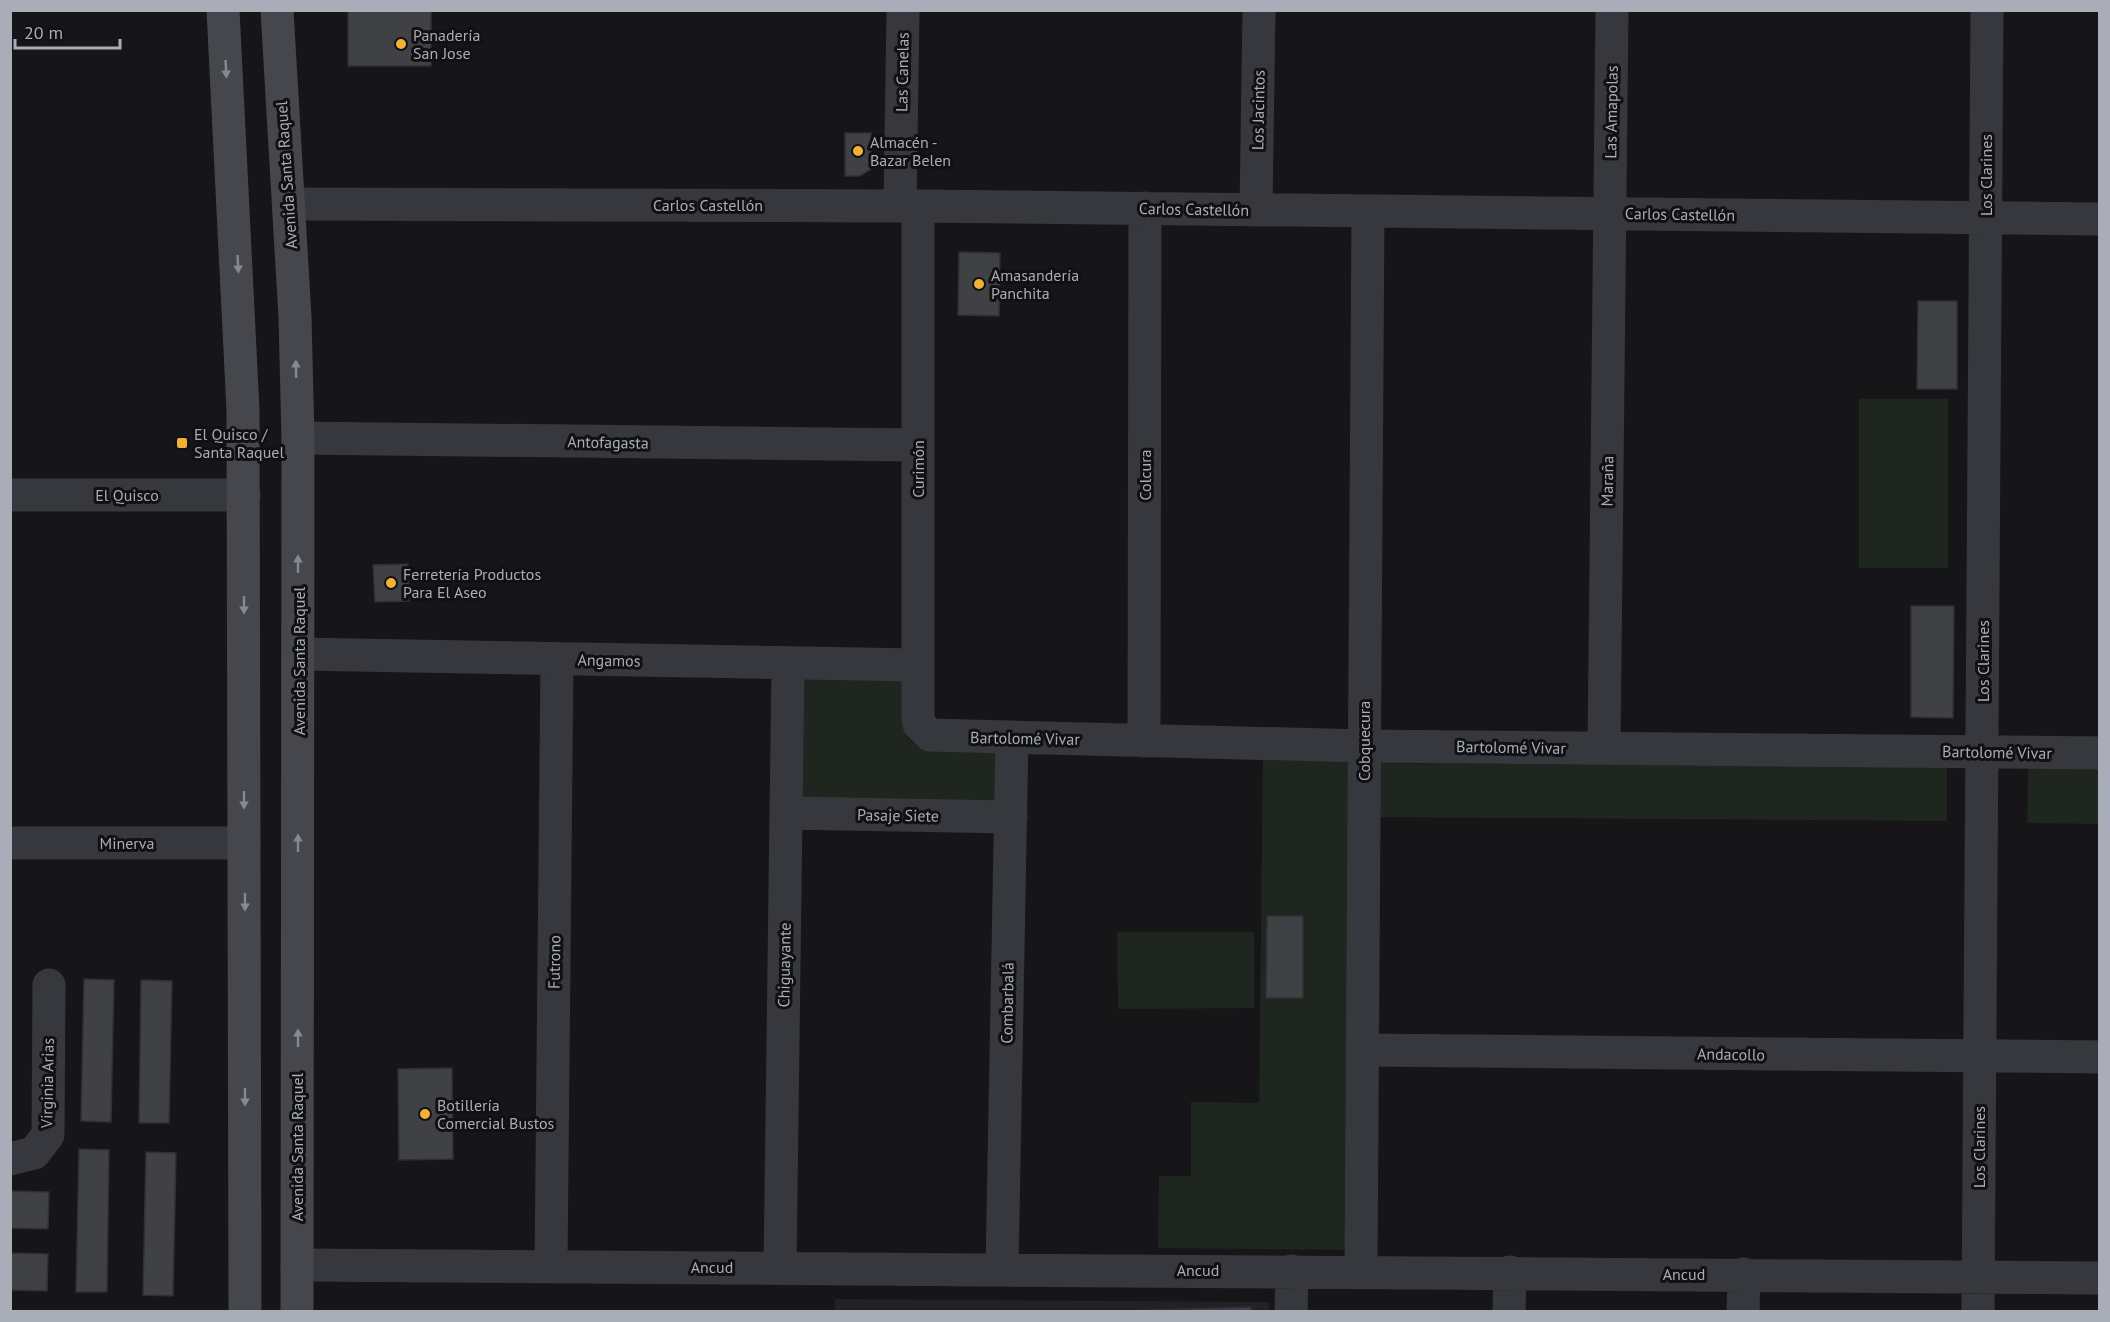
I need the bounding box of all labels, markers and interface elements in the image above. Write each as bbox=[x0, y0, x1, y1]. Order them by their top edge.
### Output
scale bar bbox=[15, 12, 120, 50]
text: 20 m bbox=[24, 21, 63, 44]
place label: Panadería San Jose bbox=[413, 25, 480, 63]
street label: Las Canelas bbox=[891, 32, 913, 112]
marker: Panadería San Jose bbox=[394, 37, 408, 51]
one-way arrow bbox=[221, 59, 231, 78]
street label: Las Amapolas bbox=[1600, 65, 1622, 159]
street label: Los Jacintos bbox=[1247, 69, 1269, 150]
street label: Avenida Santa Raquel bbox=[271, 100, 301, 250]
place label: Almacén - Bazar Belen bbox=[870, 132, 951, 170]
street label: Los Clarines bbox=[1976, 134, 1996, 216]
marker: Almacén - Bazar Belen bbox=[851, 144, 865, 158]
street label: Carlos Castellón bbox=[653, 195, 763, 215]
street label: Carlos Castellón bbox=[1139, 198, 1249, 220]
street label: Carlos Castellón bbox=[1625, 203, 1735, 225]
one-way arrow bbox=[233, 254, 242, 273]
place label: Amasandería Panchita bbox=[991, 265, 1079, 303]
marker: Amasandería Panchita bbox=[972, 277, 986, 291]
one-way arrow bbox=[291, 360, 301, 379]
place label: El Quisco / Santa Raquel bbox=[194, 424, 284, 462]
street label: Antofagasta bbox=[567, 431, 649, 453]
marker: El Quisco / Santa Raquel bbox=[175, 436, 189, 450]
street label: Curimón bbox=[908, 440, 928, 498]
street label: Colcura bbox=[1135, 449, 1155, 501]
street label: Maraña bbox=[1597, 456, 1617, 506]
street label: El Quisco bbox=[95, 485, 159, 505]
one-way arrow bbox=[293, 555, 303, 574]
place label: Ferretería Productos Para El Aseo bbox=[403, 564, 541, 602]
marker: Ferretería Productos Para El Aseo bbox=[384, 576, 398, 590]
street label: Avenida Santa Raquel bbox=[289, 586, 309, 735]
one-way arrow bbox=[239, 596, 249, 615]
street label: Los Clarines bbox=[1973, 620, 1993, 702]
street label: Angamos bbox=[577, 649, 641, 671]
street label: Cobquecura bbox=[1354, 701, 1374, 781]
street label: Bartolomé Vivar bbox=[970, 727, 1081, 749]
street label: Bartolomé Vivar bbox=[1456, 736, 1567, 758]
street label: Bartolomé Vivar bbox=[1942, 741, 2053, 763]
one-way arrow bbox=[239, 791, 249, 810]
street label: Pasaje Siete bbox=[857, 804, 939, 826]
street label: Minerva bbox=[100, 833, 154, 853]
one-way arrow bbox=[293, 834, 303, 853]
one-way arrow bbox=[240, 892, 250, 911]
street label: Chiguayante bbox=[773, 922, 795, 1008]
street label: Futrono bbox=[544, 935, 564, 989]
street label: Combarbalá bbox=[996, 962, 1018, 1044]
one-way arrow bbox=[293, 1029, 303, 1048]
street label: Virginia Arias bbox=[36, 1037, 58, 1129]
street label: Andacollo bbox=[1697, 1043, 1765, 1065]
street label: Avenida Santa Raquel bbox=[287, 1072, 307, 1221]
one-way arrow bbox=[240, 1087, 250, 1106]
place label: Botillería Comercial Bustos bbox=[437, 1095, 555, 1133]
street label: Los Clarines bbox=[1969, 1106, 1989, 1188]
marker: Botillería Comercial Bustos bbox=[418, 1107, 432, 1121]
street label: Ancud bbox=[691, 1257, 733, 1277]
street label: Ancud bbox=[1177, 1260, 1219, 1280]
street label: Ancud bbox=[1663, 1264, 1705, 1284]

